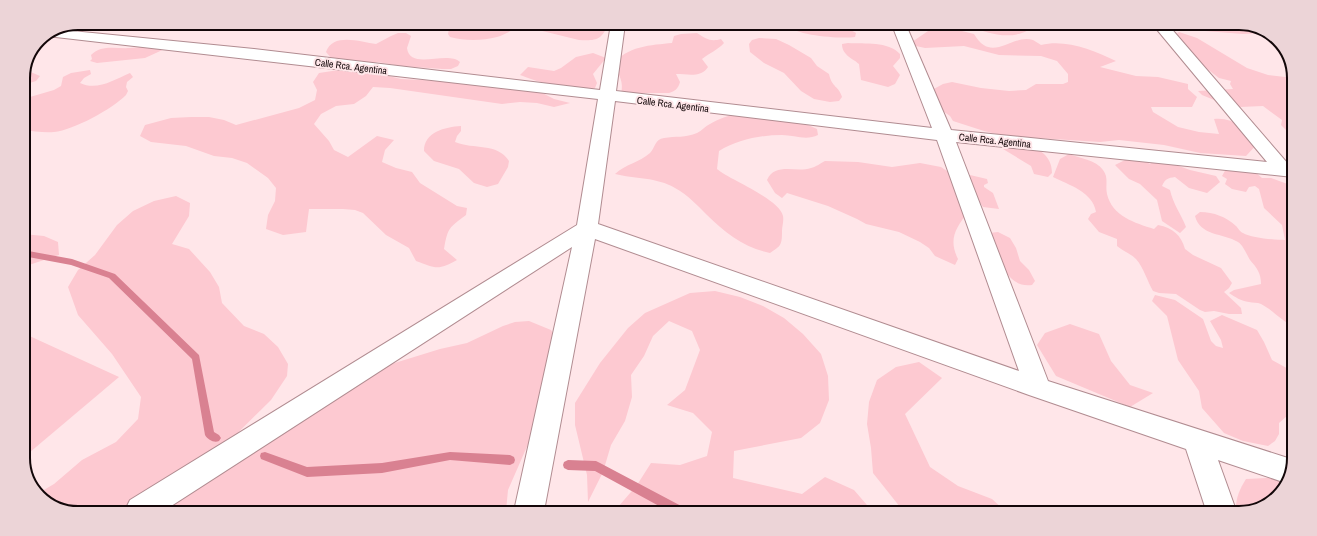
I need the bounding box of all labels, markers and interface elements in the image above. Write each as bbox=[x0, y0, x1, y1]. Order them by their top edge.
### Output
street label: Calle Rca. Agentina bbox=[314, 56, 388, 77]
street label: Calle Rca. Agentina bbox=[636, 94, 710, 115]
street label: Calle Rca. Agentina bbox=[958, 130, 1032, 151]

